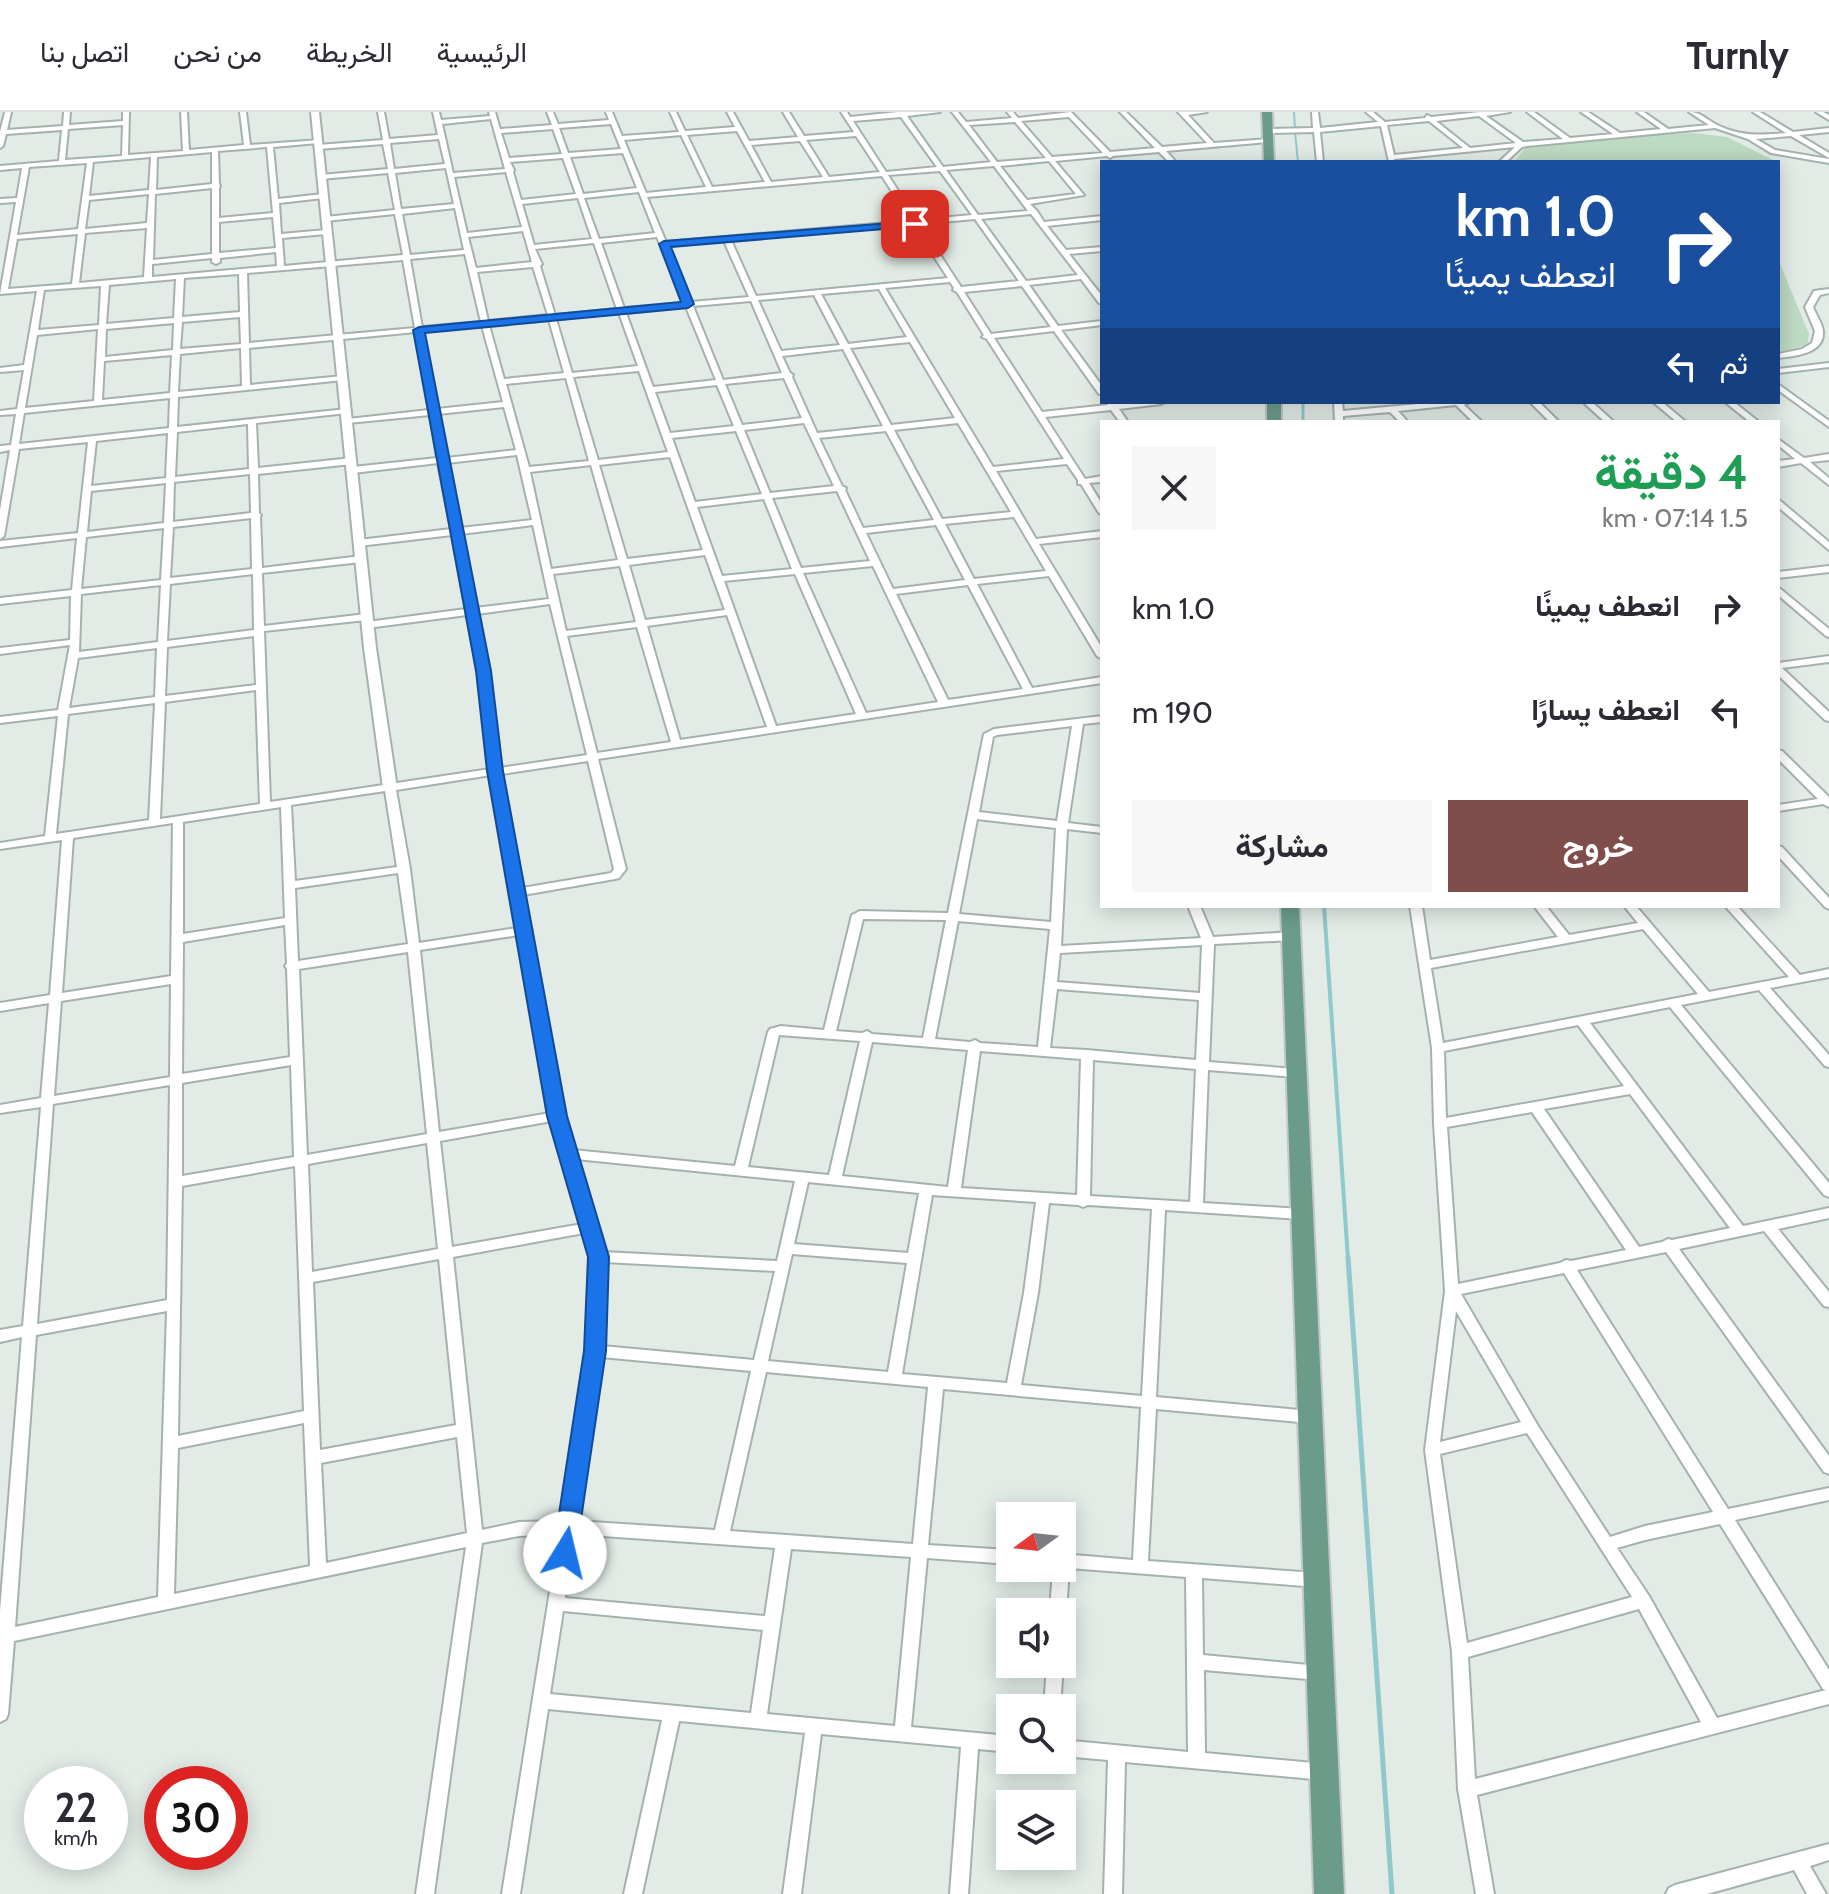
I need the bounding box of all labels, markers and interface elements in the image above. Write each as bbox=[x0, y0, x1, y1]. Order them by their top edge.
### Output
text: Turnly bbox=[1686, 32, 1789, 79]
text: اتصل بنا bbox=[40, 35, 129, 69]
text: من نحن bbox=[173, 35, 262, 69]
text: الخريطة bbox=[306, 35, 393, 69]
text: الرئيسية bbox=[437, 35, 527, 69]
text: 1.0 km bbox=[1455, 182, 1616, 250]
pin bbox=[881, 190, 949, 258]
icon: right bbox=[1644, 192, 1748, 296]
icon: arrive bbox=[893, 202, 937, 246]
text: انعطف يمينًا bbox=[1444, 252, 1616, 296]
icon: left bbox=[1660, 344, 1704, 388]
text: ثم bbox=[1720, 345, 1748, 382]
text: 4 دقيقة bbox=[1594, 443, 1748, 501]
button: close bbox=[1132, 446, 1216, 530]
text: 1.5 km · 07:14 bbox=[1602, 502, 1748, 534]
icon: right bbox=[1704, 586, 1748, 630]
text: انعطف يمينًا bbox=[1535, 587, 1680, 624]
text: 1.0 km bbox=[1132, 590, 1215, 627]
icon: left bbox=[1704, 690, 1748, 734]
text: انعطف يسارًا bbox=[1531, 691, 1680, 728]
text: 190 m bbox=[1132, 694, 1213, 731]
button: مشاركة bbox=[1132, 800, 1432, 892]
button: خروج bbox=[1448, 800, 1748, 892]
north arrow bbox=[996, 1502, 1076, 1582]
map controls bbox=[996, 1502, 1076, 1870]
position arrow bbox=[523, 1511, 607, 1595]
button: sound bbox=[996, 1598, 1076, 1678]
button: search bbox=[996, 1694, 1076, 1774]
speed limit sign: 30 bbox=[144, 1766, 248, 1870]
text: 22 bbox=[55, 1783, 97, 1832]
button: layers bbox=[996, 1790, 1076, 1870]
text: km/h bbox=[54, 1826, 98, 1850]

